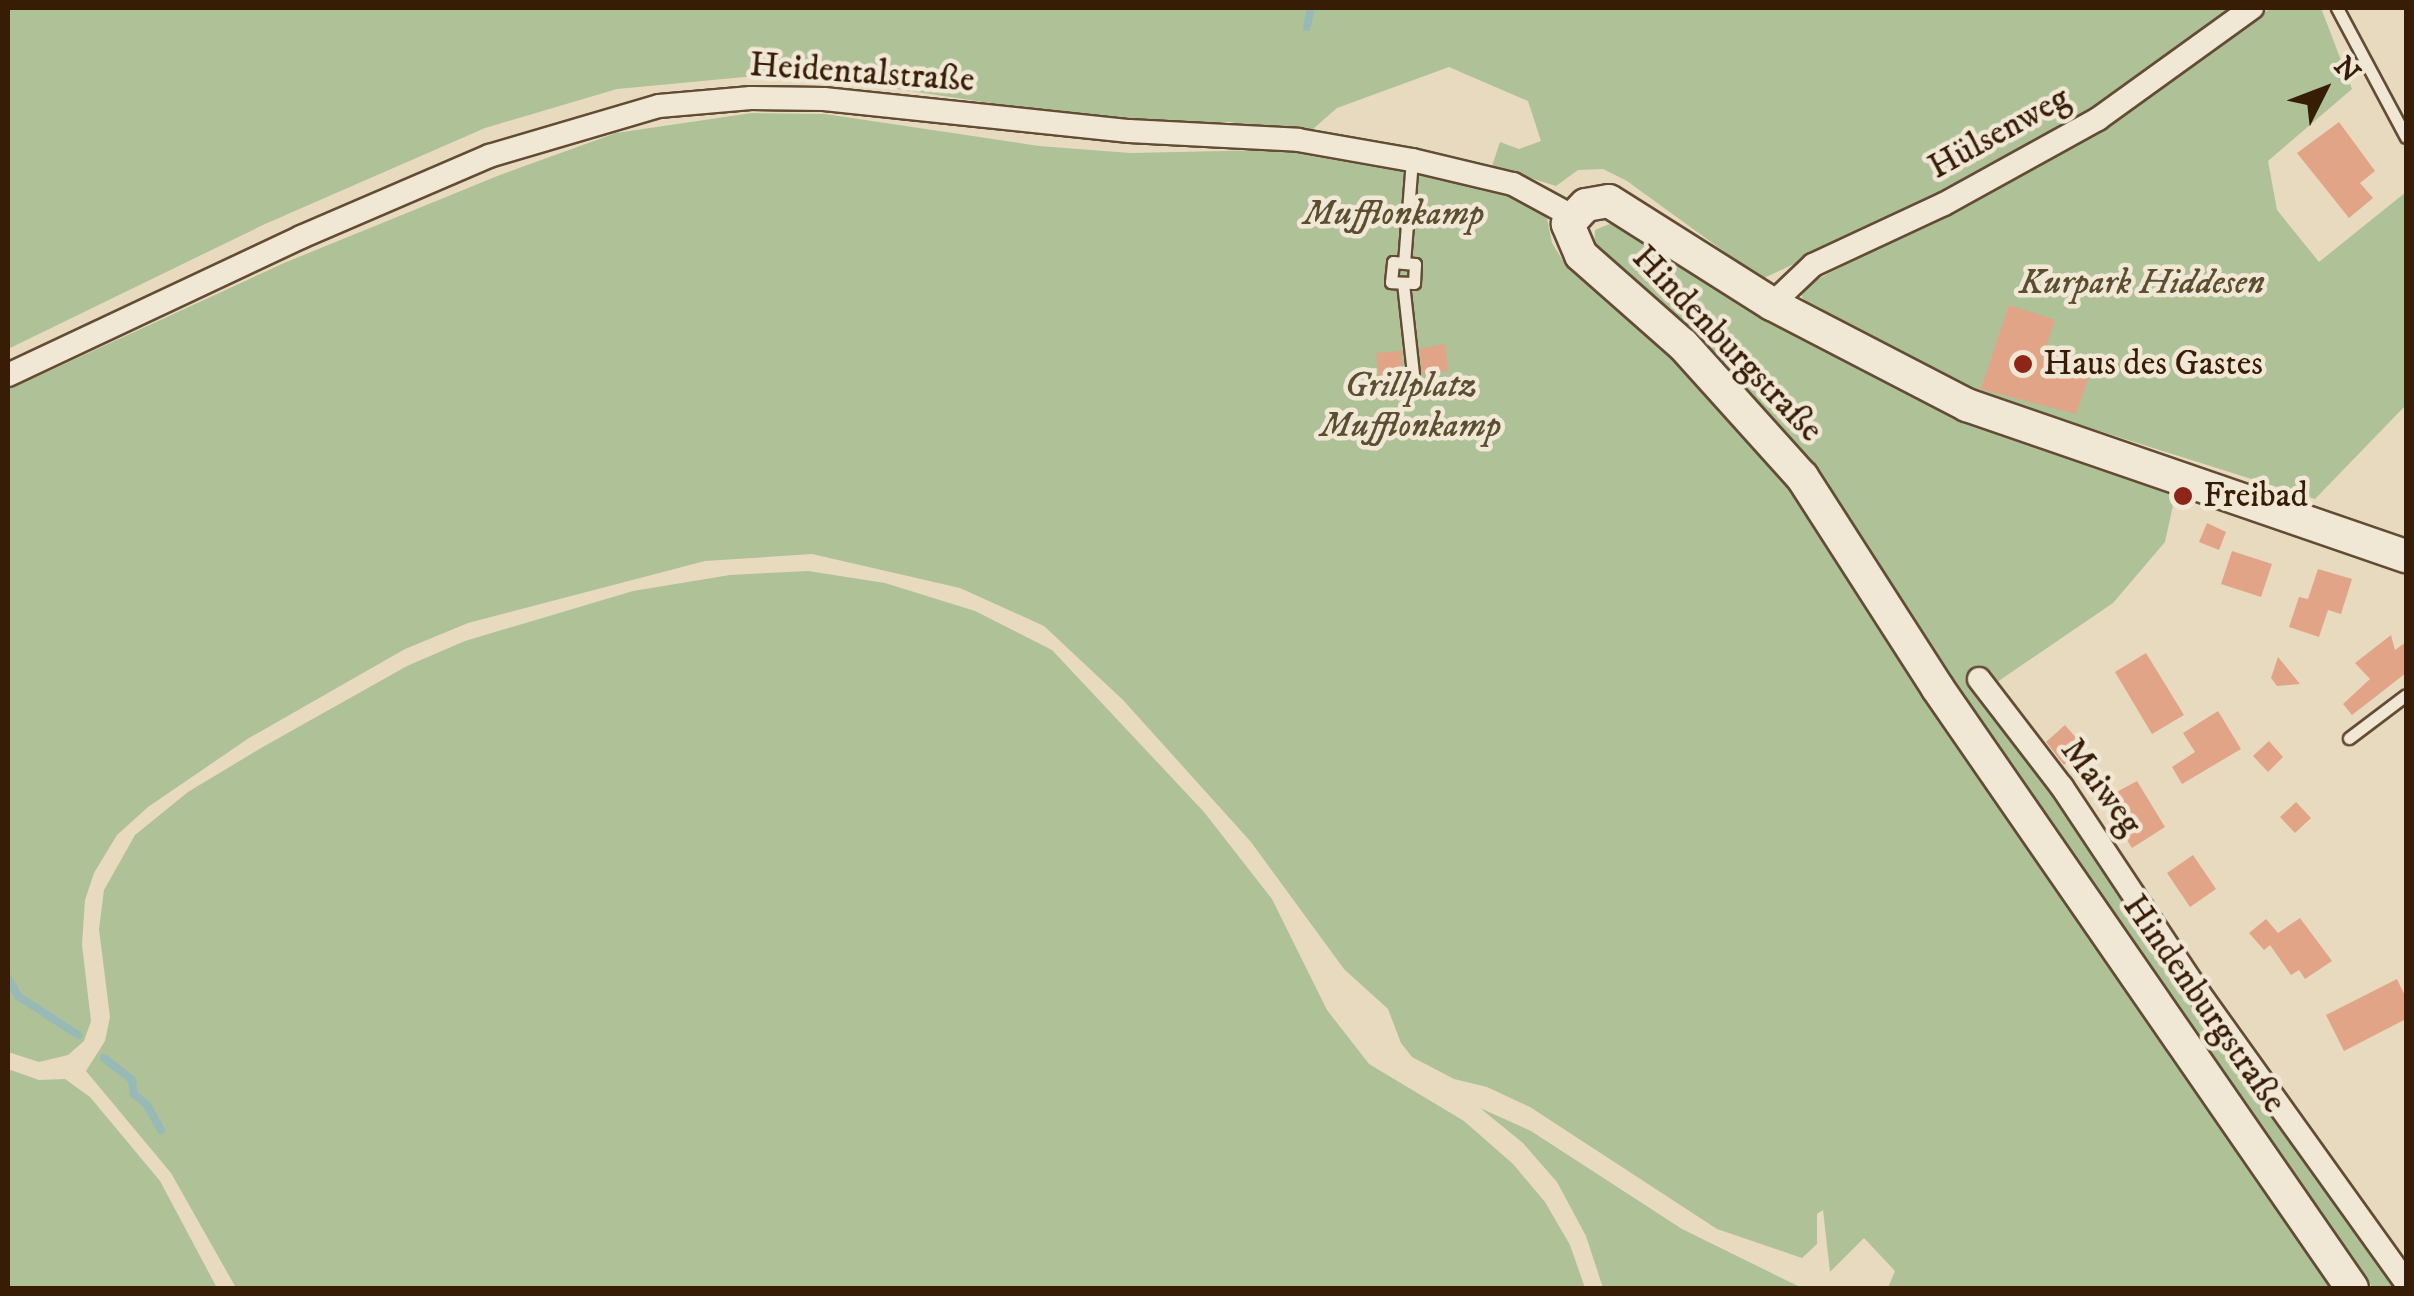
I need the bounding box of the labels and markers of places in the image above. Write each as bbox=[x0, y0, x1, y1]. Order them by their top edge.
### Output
place label: Haus des Gastes bbox=[2043, 343, 2263, 385]
marker: Haus des Gastes bbox=[2012, 353, 2034, 375]
place label: Freibad bbox=[2203, 475, 2308, 517]
marker: Freibad bbox=[2172, 485, 2194, 507]

